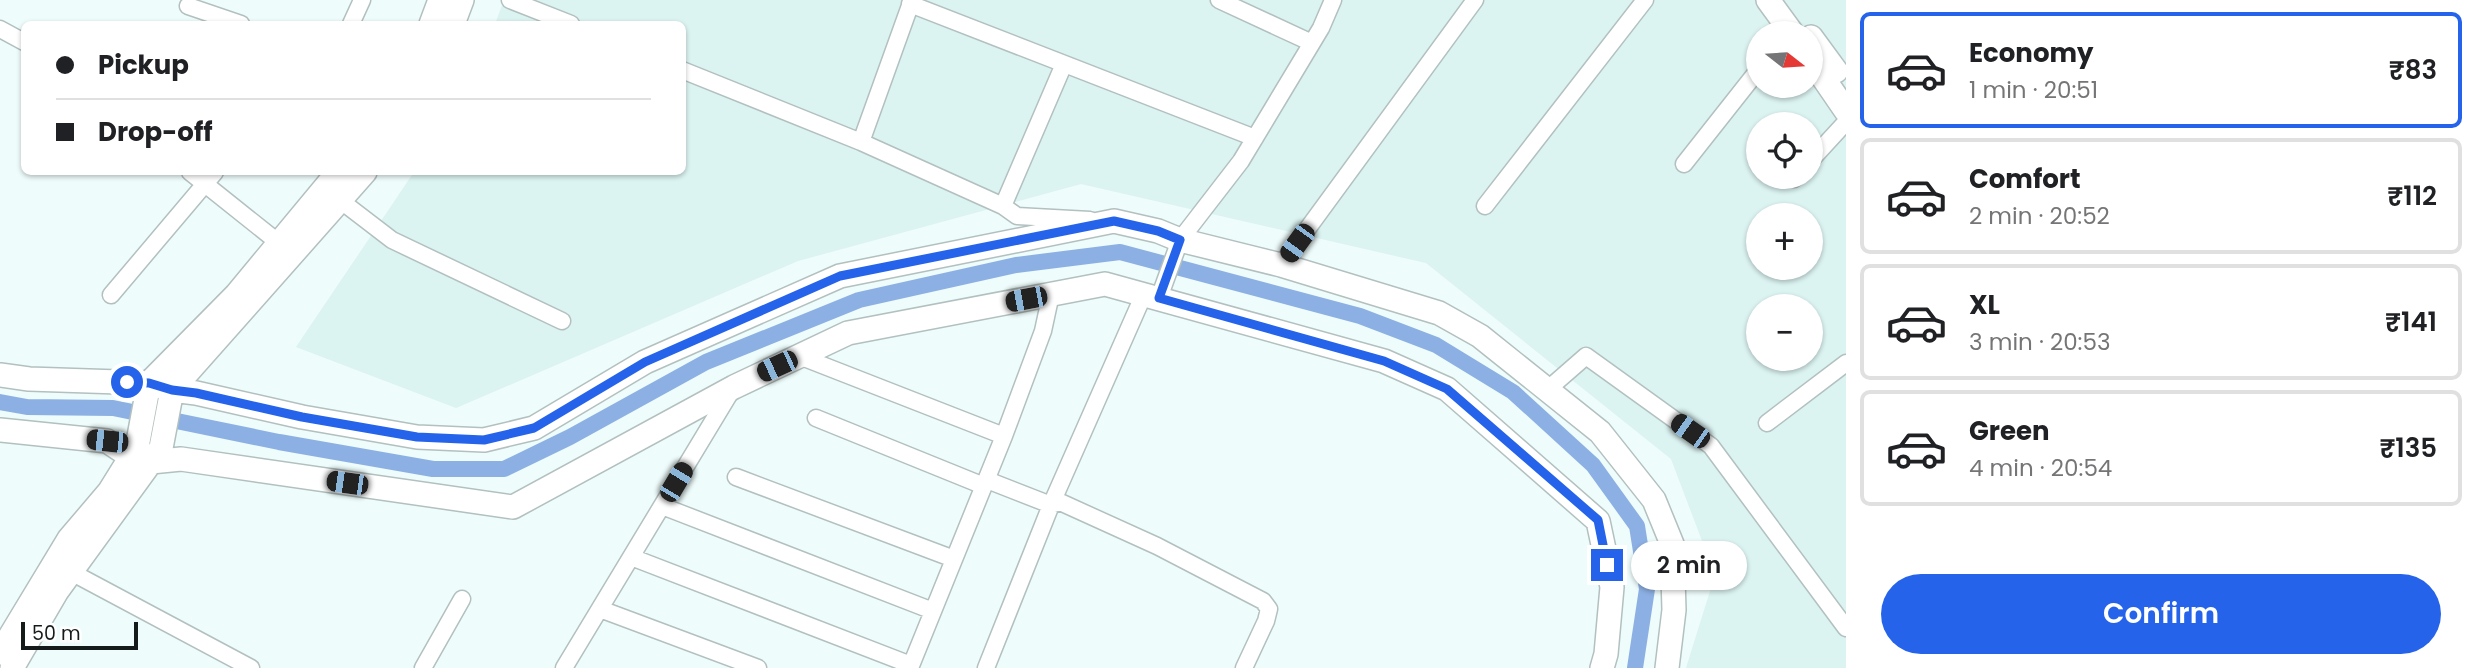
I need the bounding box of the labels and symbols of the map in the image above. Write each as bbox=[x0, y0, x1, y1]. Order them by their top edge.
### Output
north arrow bbox=[1746, 21, 1824, 98]
car bbox=[1277, 220, 1318, 266]
car bbox=[1004, 285, 1049, 313]
car bbox=[754, 348, 801, 384]
route start bbox=[111, 366, 143, 398]
car bbox=[1667, 410, 1714, 452]
car bbox=[86, 428, 129, 454]
car bbox=[657, 459, 696, 505]
car bbox=[325, 470, 370, 496]
callout: 2 min bbox=[1632, 540, 1747, 590]
route end bbox=[1591, 549, 1623, 581]
scale bar bbox=[21, 619, 138, 651]

